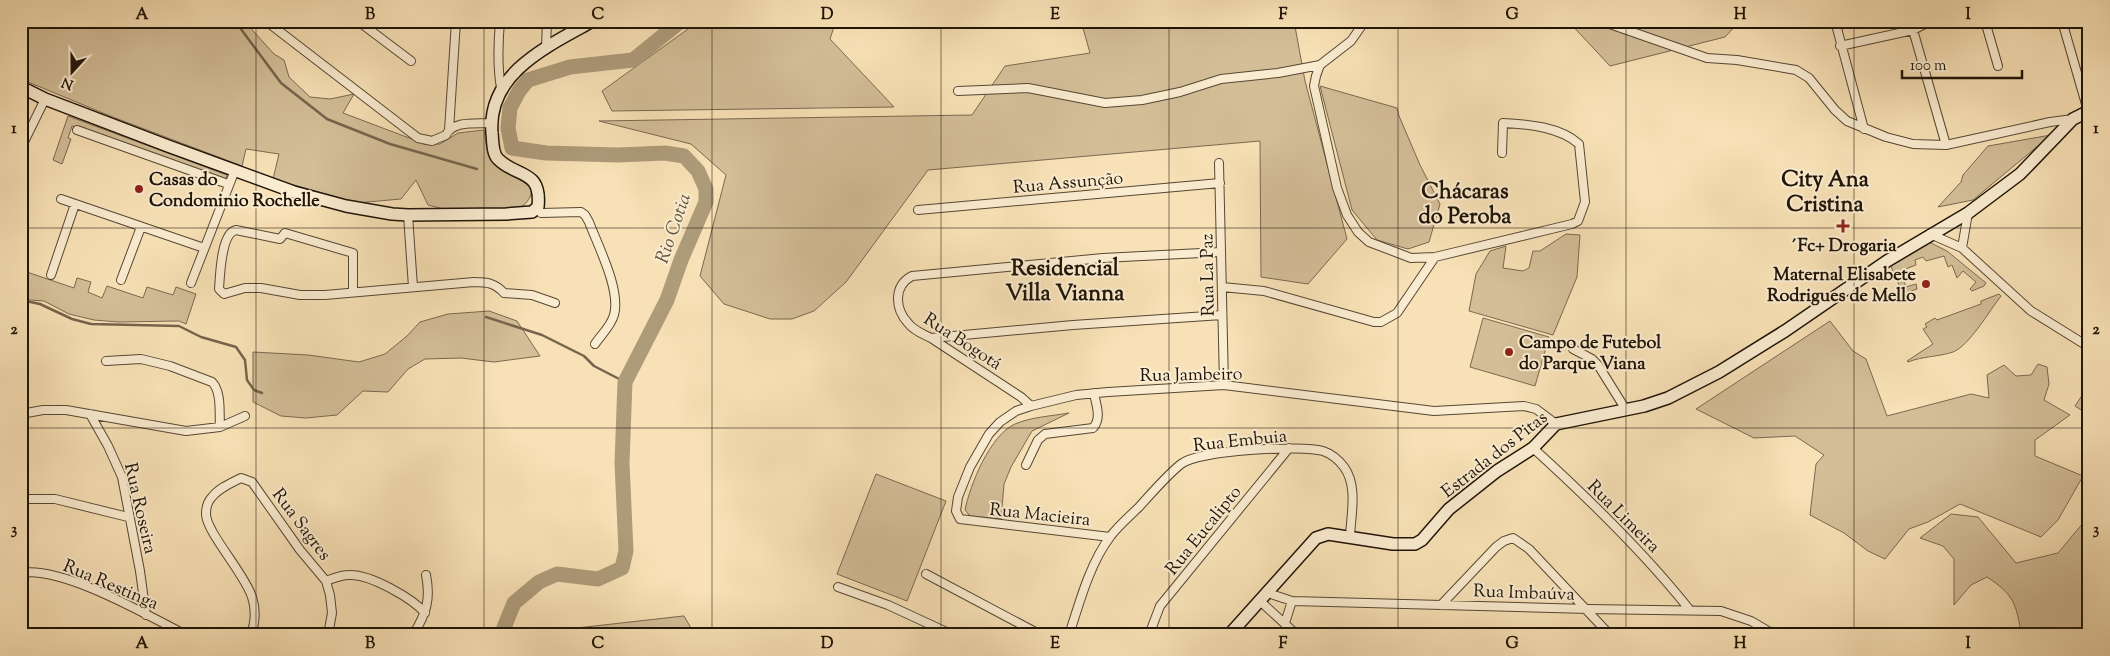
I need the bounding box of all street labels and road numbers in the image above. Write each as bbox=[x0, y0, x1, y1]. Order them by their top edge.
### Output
street label: Rua Assunção bbox=[1012, 166, 1125, 202]
street label: Rua La Paz bbox=[1195, 233, 1223, 317]
street label: Rua Bogotá bbox=[918, 308, 1006, 378]
street label: Rua Jambeiro bbox=[1139, 362, 1243, 390]
street label: Estrada dos Pitas bbox=[1437, 406, 1554, 505]
street label: Rua Embuia bbox=[1192, 424, 1288, 460]
street label: Rua Roseira bbox=[116, 460, 162, 557]
street label: Rua Limeira bbox=[1580, 475, 1665, 560]
street label: Rua Eucalipto bbox=[1160, 481, 1249, 582]
street label: Rua Sagres bbox=[265, 484, 336, 567]
street label: Rua Macieira bbox=[988, 498, 1091, 534]
street label: Rua Restinga bbox=[58, 554, 162, 618]
street label: Rua Imbaúva bbox=[1473, 579, 1575, 609]

